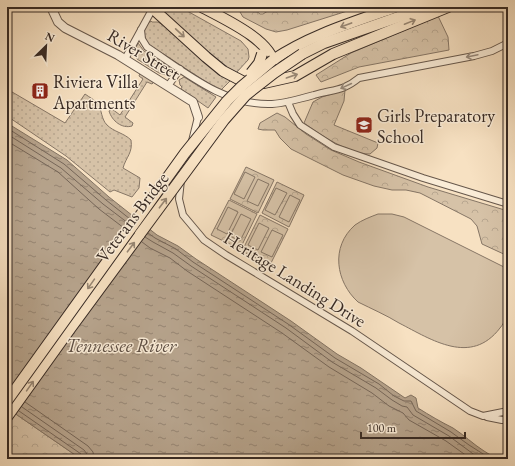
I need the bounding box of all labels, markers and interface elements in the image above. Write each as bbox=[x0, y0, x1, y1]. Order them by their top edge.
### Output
one-way arrow bbox=[403, 18, 415, 25]
one-way arrow bbox=[340, 22, 353, 29]
street label: River Street bbox=[103, 23, 185, 85]
north arrow bbox=[26, 26, 66, 66]
text: N bbox=[43, 29, 57, 45]
one-way arrow bbox=[175, 29, 185, 38]
one-way arrow bbox=[465, 52, 478, 60]
place label: Riviera Villa Apartments bbox=[52, 70, 139, 114]
one-way arrow bbox=[286, 72, 298, 80]
building icon: Riviera Villa Apartments bbox=[30, 81, 50, 101]
one-way arrow bbox=[341, 83, 353, 90]
place label: Girls Preparatory School bbox=[377, 104, 495, 148]
school or university icon: Girls Preparatory School bbox=[354, 115, 374, 135]
street label: Veterans Bridge bbox=[91, 167, 173, 267]
one-way arrow bbox=[159, 197, 167, 208]
street label: Heritage Landing Drive bbox=[220, 226, 370, 332]
one-way arrow bbox=[127, 241, 135, 252]
one-way arrow bbox=[87, 278, 95, 289]
water label: Tennessee River bbox=[66, 333, 177, 358]
one-way arrow bbox=[25, 380, 34, 391]
scale bar bbox=[361, 414, 465, 440]
text: 100 m bbox=[367, 420, 397, 436]

